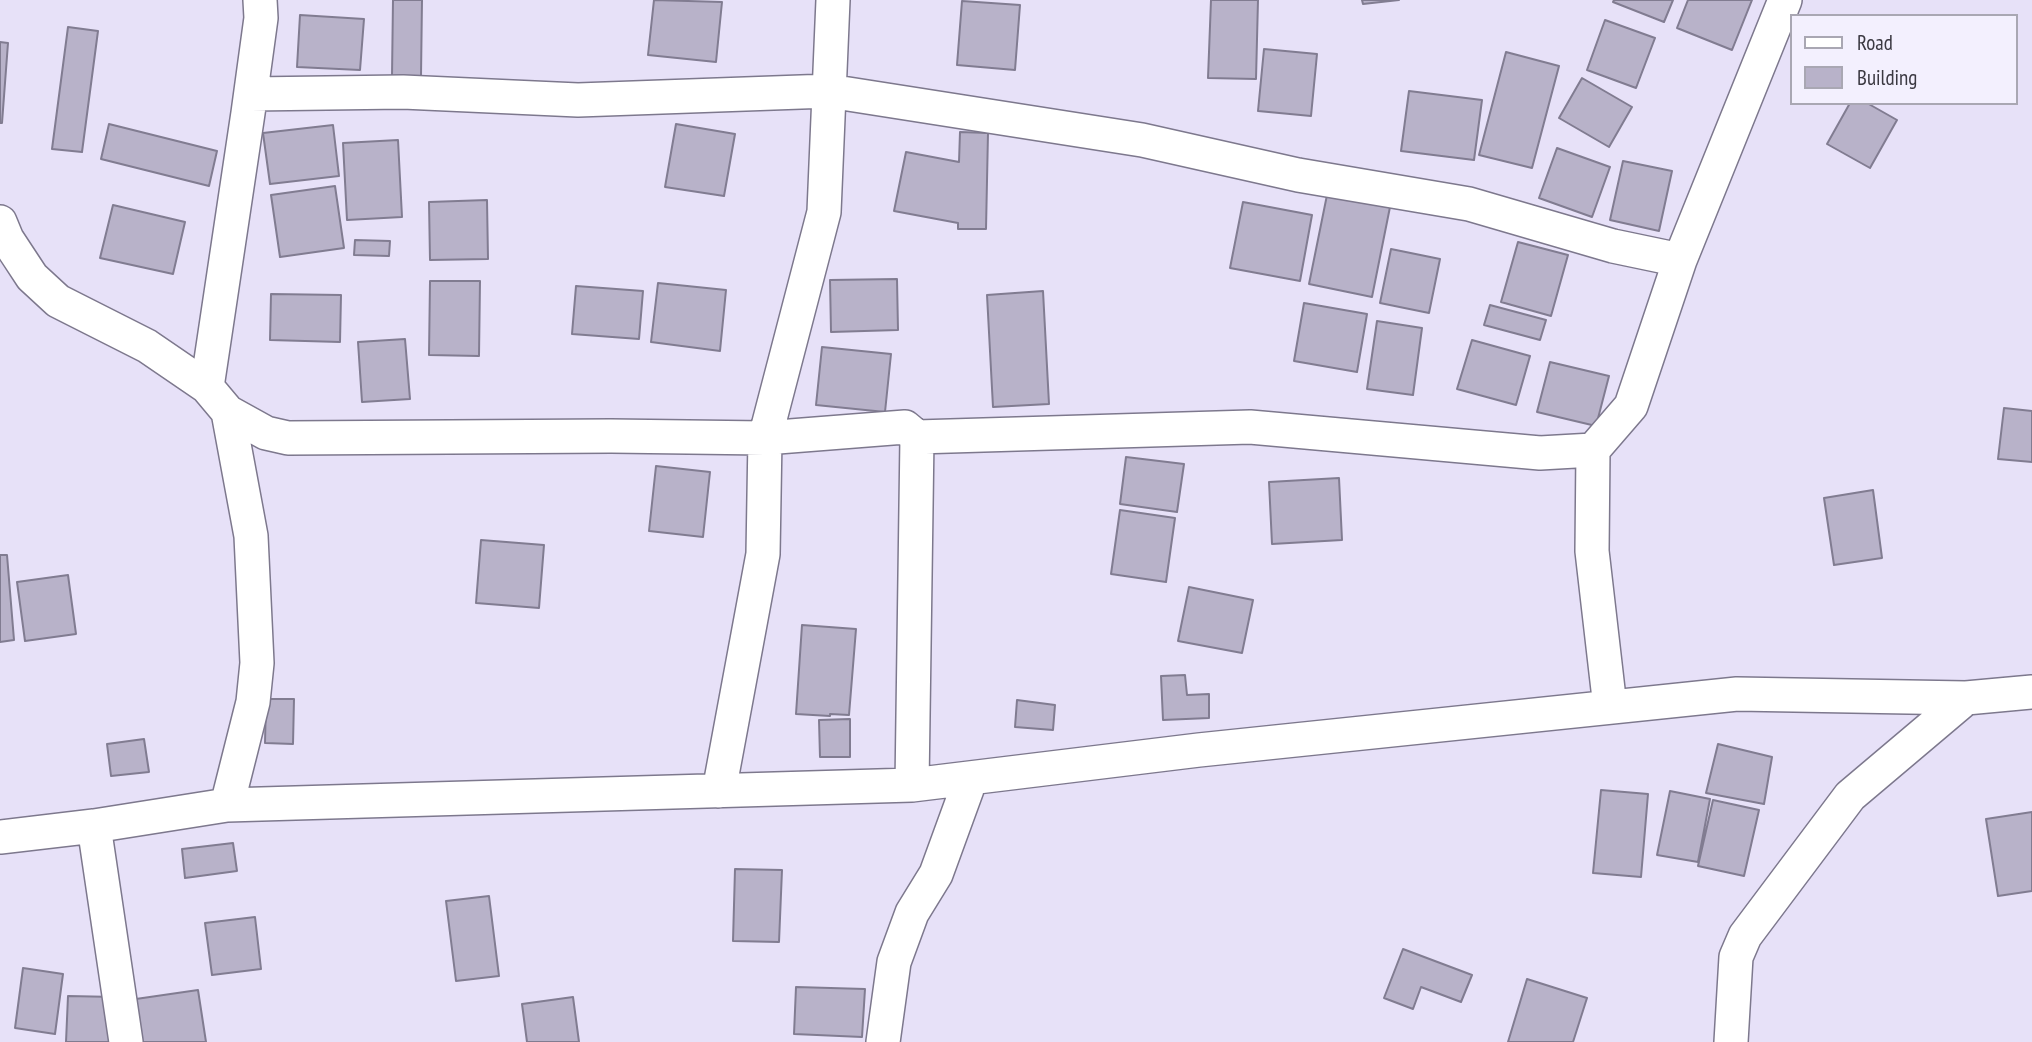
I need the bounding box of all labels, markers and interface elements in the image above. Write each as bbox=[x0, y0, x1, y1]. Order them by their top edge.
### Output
legend bbox=[1790, 14, 2018, 105]
text: Road bbox=[1857, 29, 1893, 56]
text: Building bbox=[1857, 64, 1917, 91]

